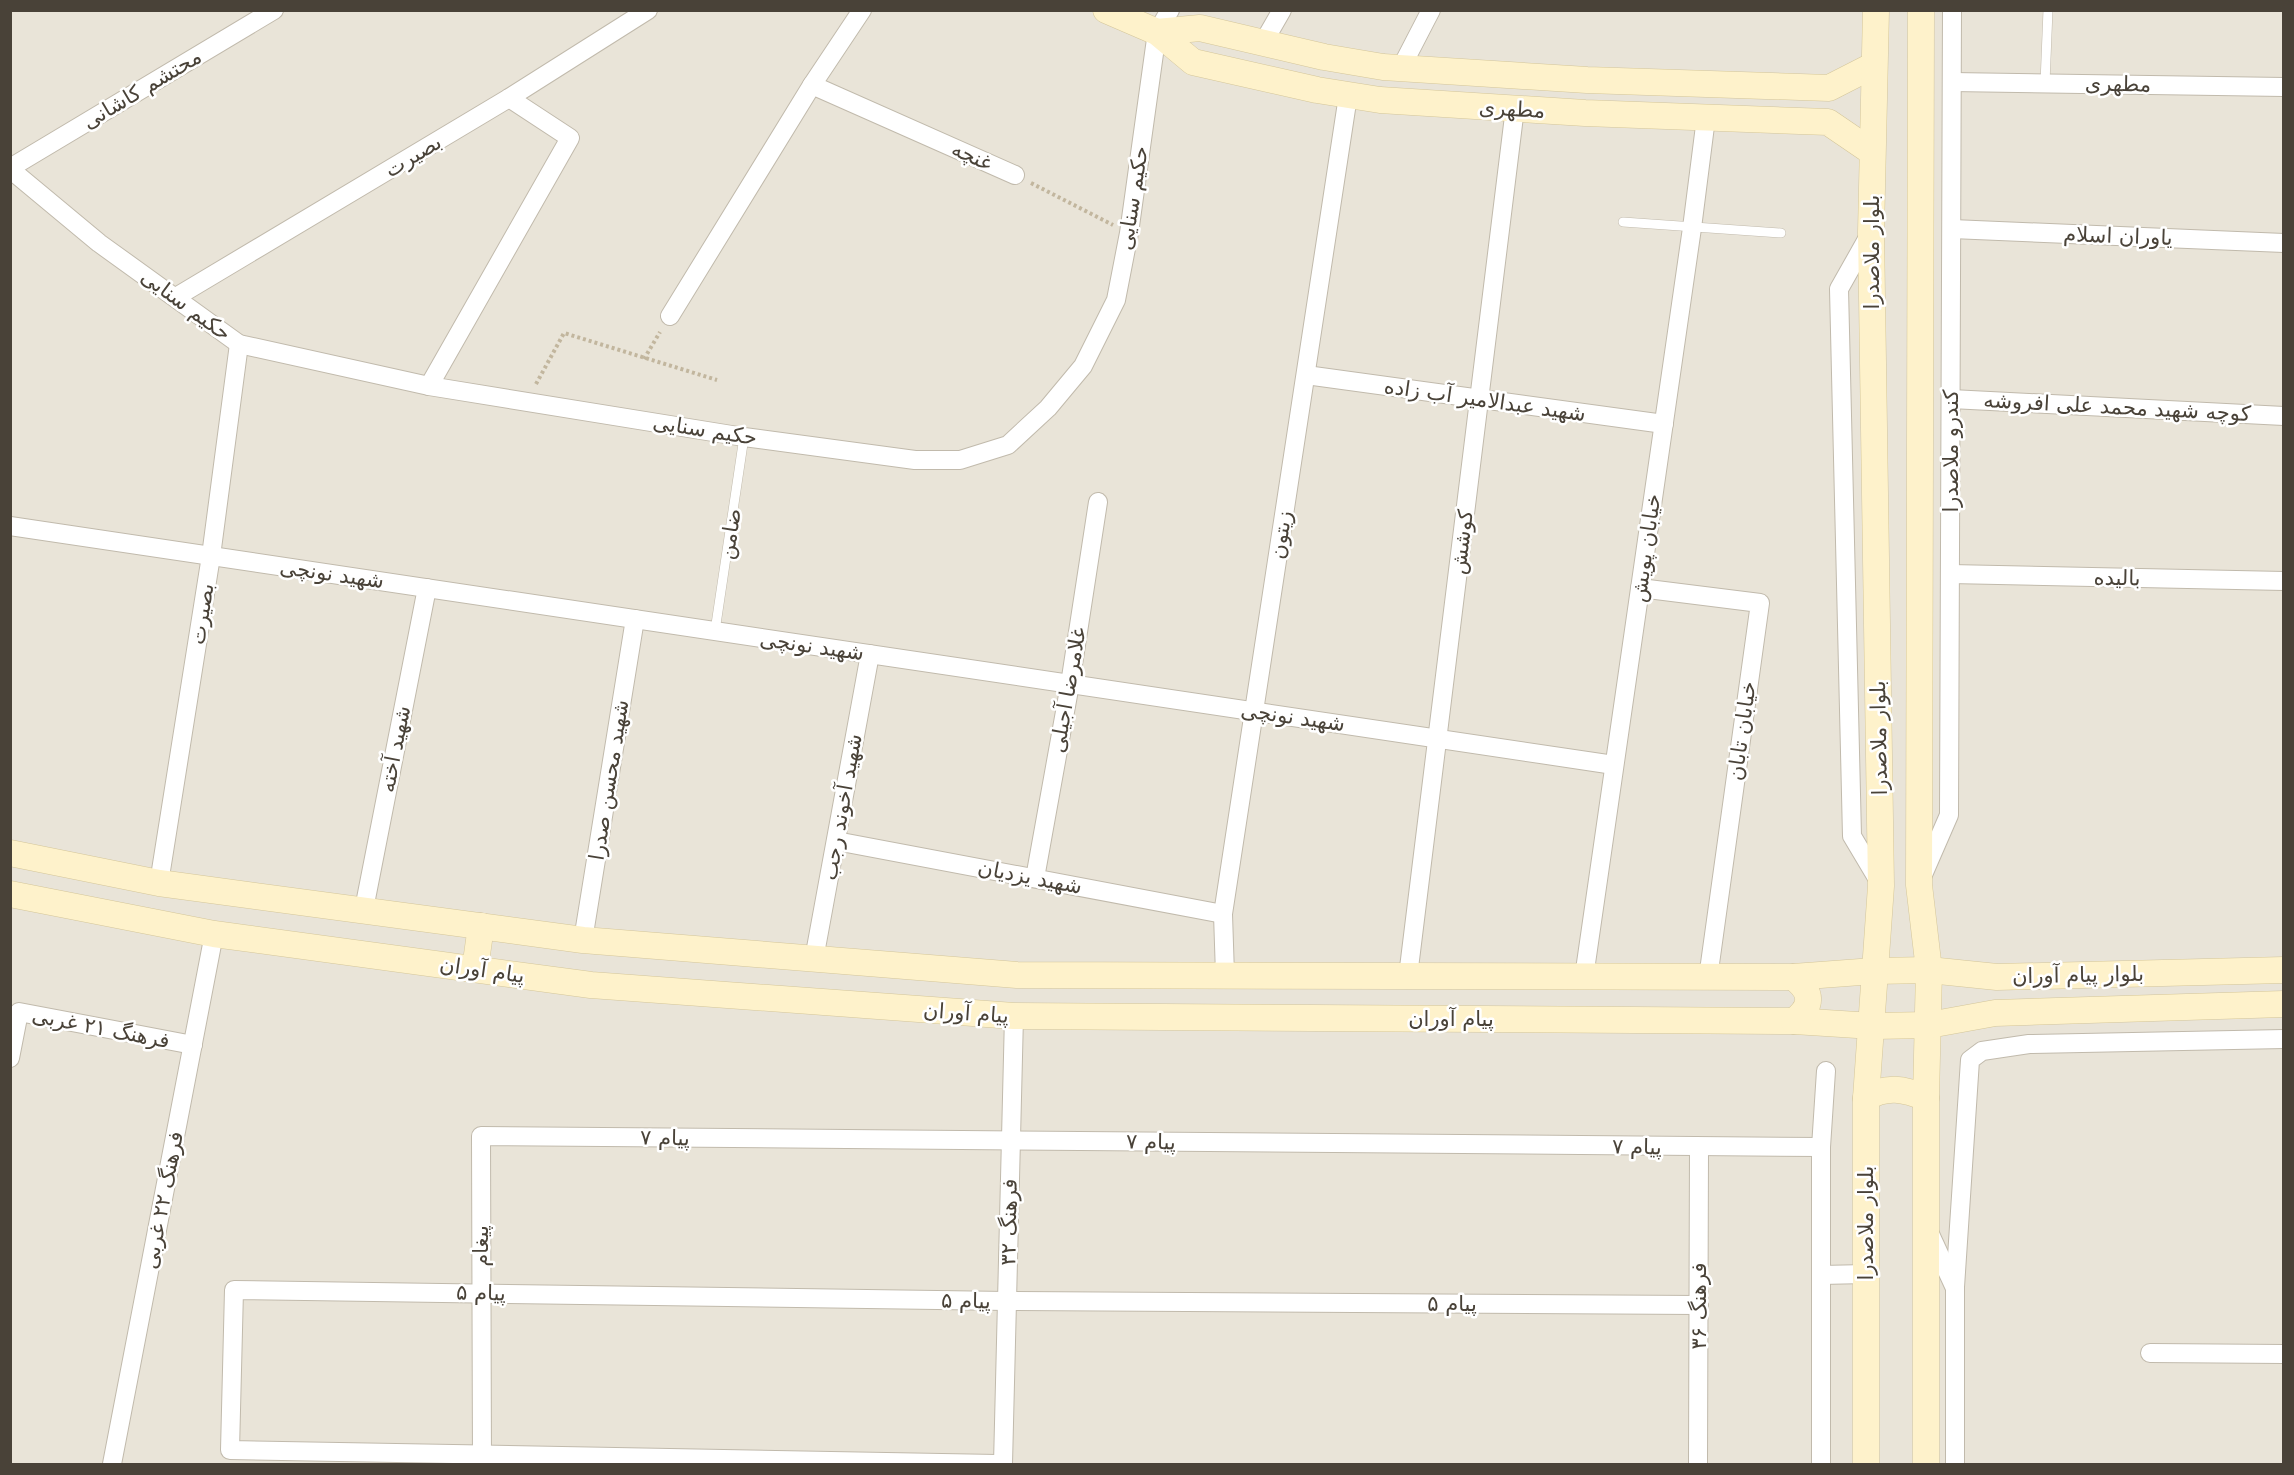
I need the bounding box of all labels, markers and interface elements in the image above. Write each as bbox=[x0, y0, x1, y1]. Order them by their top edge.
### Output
street label: محتشم کاشانی bbox=[78, 44, 206, 135]
street label: مطهری bbox=[2085, 71, 2151, 97]
street label: مطهری bbox=[1478, 95, 1546, 123]
street label: بصیرت bbox=[380, 130, 446, 182]
street label: غنچه bbox=[948, 136, 996, 176]
street label: حکیم سنایی bbox=[1113, 144, 1154, 252]
street label: بلوار ملاصدرا bbox=[1860, 195, 1884, 309]
street label: یاوران اسلام bbox=[2063, 222, 2173, 250]
street label: حکیم سنایی bbox=[136, 264, 236, 346]
street label: شهید عبدالامیر آب زاده bbox=[1383, 373, 1588, 426]
street label: کوچه شهید محمد علی افروشه bbox=[1983, 388, 2251, 426]
street label: کندرو ملاصدرا bbox=[1939, 390, 1963, 512]
street label: حکیم سنایی bbox=[651, 410, 759, 451]
street label: خیابان پویش bbox=[1627, 492, 1665, 604]
street label: ضامن bbox=[714, 507, 746, 561]
street label: کوشش bbox=[1446, 508, 1478, 576]
street label: زیتون bbox=[1265, 509, 1297, 561]
street label: شهید نونچی bbox=[278, 555, 386, 593]
street label: بالیده bbox=[2093, 566, 2141, 590]
street label: بصیرت bbox=[185, 582, 219, 646]
street label: غلامرضا آجیلی bbox=[1044, 625, 1091, 755]
street label: شهید نونچی bbox=[758, 627, 866, 665]
street label: خیابان تابان bbox=[1723, 680, 1761, 782]
street label: بلوار ملاصدرا bbox=[1866, 680, 1892, 796]
street label: شهید محسن صدرا bbox=[584, 698, 634, 862]
street label: شهید نونچی bbox=[1239, 698, 1347, 736]
street label: شهید آخته bbox=[374, 703, 415, 794]
street label: شهید آخوند رجب bbox=[816, 732, 867, 882]
street label: شهید یزدیان bbox=[976, 855, 1084, 899]
street label: پیام آوران bbox=[438, 951, 526, 988]
street label: بلوار پیام آوران bbox=[2012, 961, 2144, 988]
street label: پیام آوران bbox=[922, 997, 1010, 1028]
street label: فرهنگ ۲۱ غربی bbox=[30, 1003, 172, 1053]
street label: پیام آوران bbox=[1408, 1006, 1494, 1031]
street label: پیام ۷ bbox=[640, 1126, 690, 1150]
street label: فرهنگ ۲۲ غربی bbox=[138, 1129, 188, 1271]
street label: پیام ۷ bbox=[1126, 1130, 1176, 1154]
street label: پیام ۷ bbox=[1612, 1135, 1662, 1159]
street label: بلوار ملاصدرا bbox=[1854, 1166, 1878, 1280]
street label: فرهنگ ۳۲ bbox=[996, 1178, 1022, 1266]
street label: پیغام bbox=[469, 1225, 493, 1267]
street label: فرهنگ ۳۶ bbox=[1687, 1262, 1711, 1350]
street label: پیام ۵ bbox=[456, 1281, 506, 1305]
street label: پیام ۵ bbox=[941, 1289, 991, 1313]
street label: پیام ۵ bbox=[1427, 1292, 1477, 1316]

